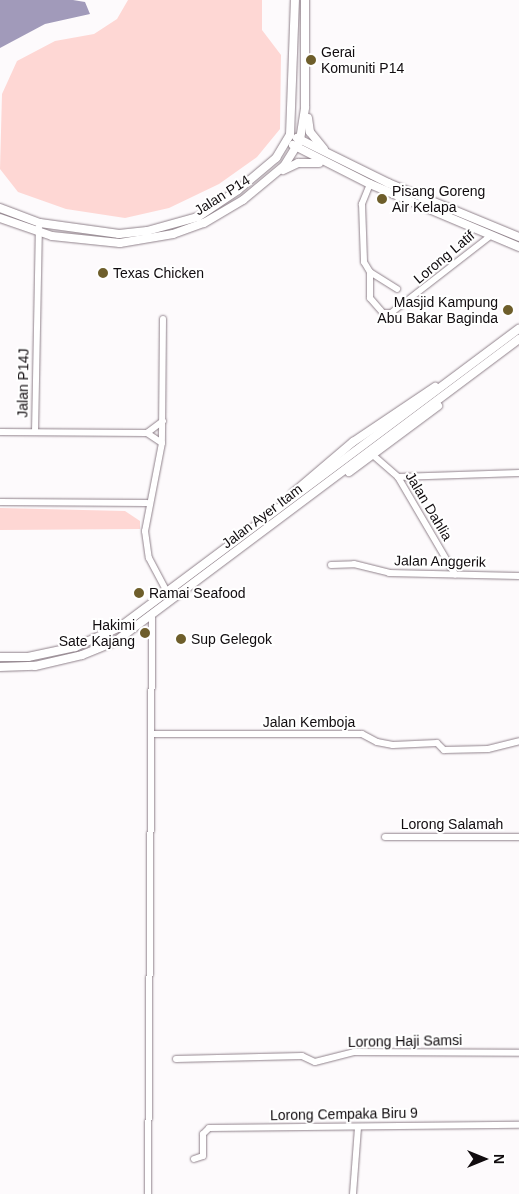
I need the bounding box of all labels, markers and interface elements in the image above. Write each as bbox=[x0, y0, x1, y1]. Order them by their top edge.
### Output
place label: Gerai Komuniti P14 bbox=[321, 44, 404, 76]
marker: Gerai Komuniti P14 bbox=[305, 54, 317, 66]
street label: Jalan P14 bbox=[191, 171, 253, 219]
place label: Pisang Goreng Air Kelapa bbox=[392, 183, 485, 216]
marker: Pisang Goreng Air Kelapa bbox=[376, 193, 388, 205]
street label: Lorong Latif bbox=[410, 227, 478, 287]
place label: Texas Chicken bbox=[113, 265, 204, 281]
marker: Texas Chicken bbox=[97, 267, 109, 279]
place label: Masjid Kampung Abu Bakar Baginda bbox=[377, 294, 498, 326]
marker: Masjid Kampung Abu Bakar Baginda bbox=[502, 304, 514, 316]
street label: Jalan P14J bbox=[14, 348, 32, 418]
street label: Jalan Dahlia bbox=[402, 469, 456, 543]
street label: Jalan Ayer Itam bbox=[218, 480, 306, 552]
street label: Jalan Anggerik bbox=[394, 552, 486, 570]
place label: Ramai Seafood bbox=[149, 585, 246, 601]
marker: Ramai Seafood bbox=[133, 587, 145, 599]
place label: Hakimi Sate Kajang bbox=[59, 617, 135, 650]
marker: Hakimi Sate Kajang bbox=[139, 627, 151, 639]
place label: Sup Gelegok bbox=[191, 631, 272, 647]
marker: Sup Gelegok bbox=[175, 633, 187, 645]
street label: Jalan Kemboja bbox=[263, 714, 355, 730]
street label: Lorong Salamah bbox=[401, 816, 503, 832]
street label: Lorong Haji Samsi bbox=[348, 1032, 462, 1050]
street label: Lorong Cempaka Biru 9 bbox=[270, 1104, 418, 1124]
north arrow bbox=[459, 1134, 509, 1184]
text: N bbox=[491, 1154, 507, 1164]

